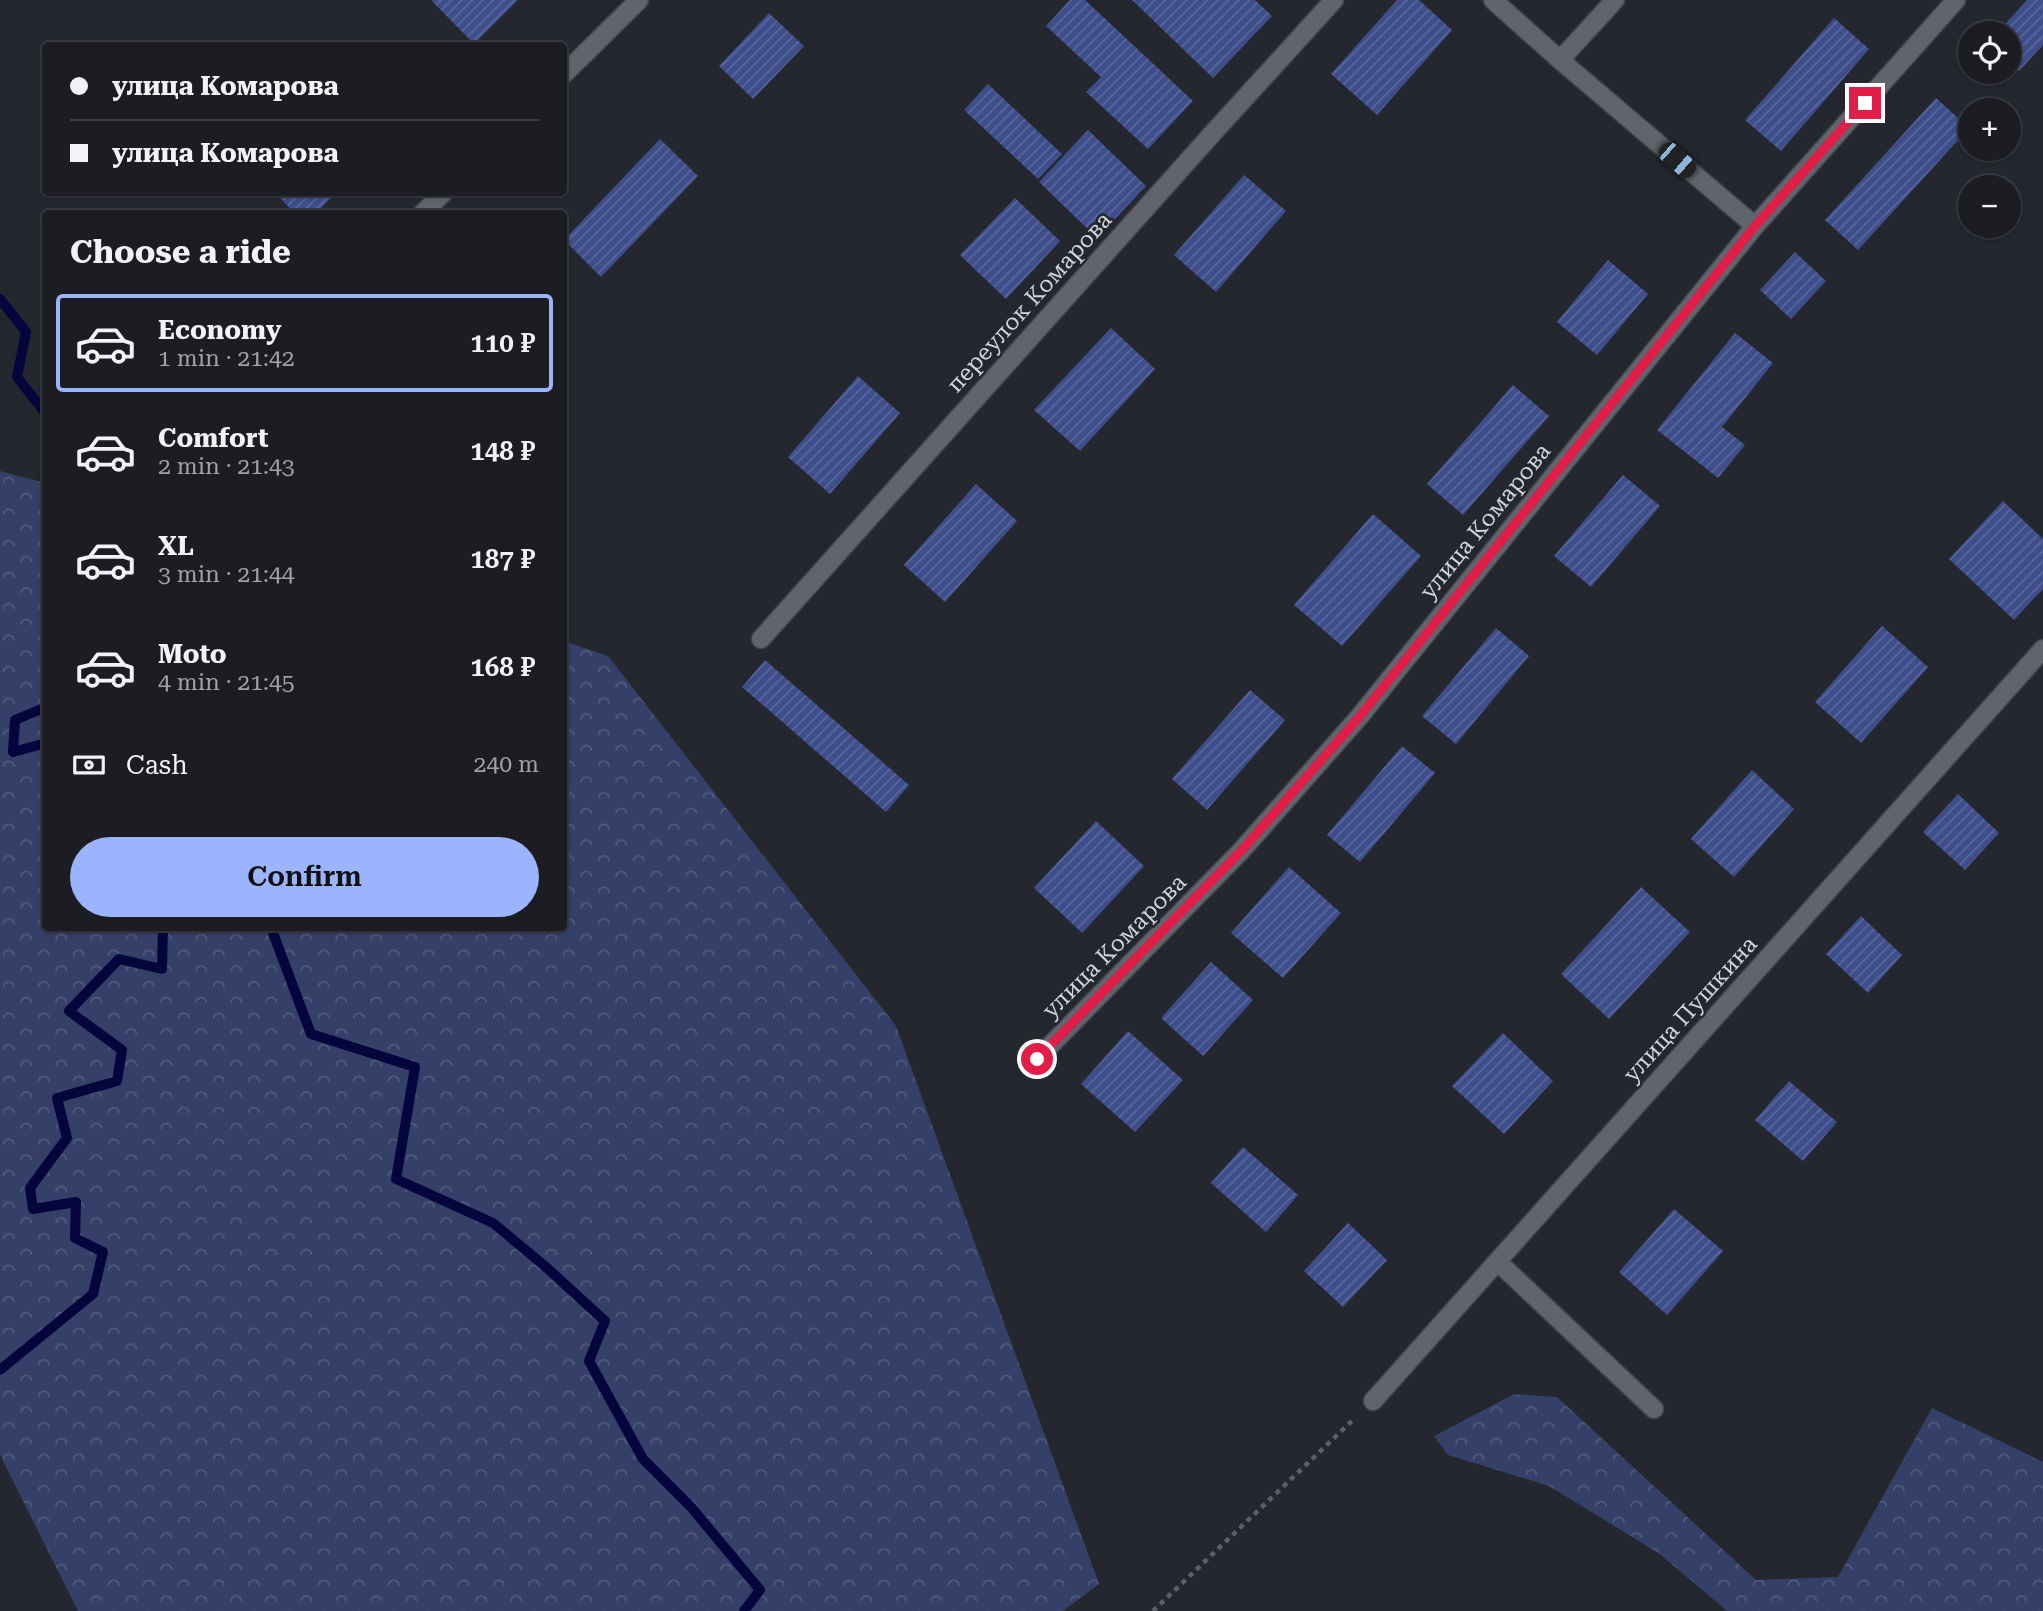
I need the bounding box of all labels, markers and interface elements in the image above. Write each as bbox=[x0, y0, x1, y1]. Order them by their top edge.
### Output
map controls bbox=[1958, 21, 2021, 238]
button: locate bbox=[1958, 21, 2021, 84]
text: улица Комарова bbox=[112, 71, 339, 101]
route end bbox=[1849, 87, 1881, 119]
button: + bbox=[1958, 98, 2021, 161]
text: улица Комарова bbox=[112, 138, 339, 168]
car bbox=[1655, 138, 1700, 182]
button: − bbox=[1958, 175, 2021, 238]
street label: переулок Комарова bbox=[941, 206, 1118, 398]
text: Choose a ride bbox=[70, 233, 291, 271]
icon: car bbox=[74, 312, 137, 375]
text: Economy bbox=[158, 315, 281, 345]
text: 110 ₽ bbox=[470, 328, 535, 358]
text: 1 min · 21:42 bbox=[158, 345, 295, 372]
icon: car bbox=[74, 420, 137, 483]
text: Comfort bbox=[158, 423, 268, 453]
text: 148 ₽ bbox=[470, 436, 535, 466]
street label: улица Комарова bbox=[1414, 438, 1557, 604]
text: 2 min · 21:43 bbox=[158, 453, 295, 480]
icon: car bbox=[74, 528, 137, 591]
text: XL bbox=[158, 531, 194, 561]
text: 187 ₽ bbox=[470, 544, 535, 574]
text: 3 min · 21:44 bbox=[158, 561, 295, 588]
icon: car bbox=[74, 636, 137, 699]
text: Moto bbox=[158, 639, 227, 669]
text: 168 ₽ bbox=[470, 652, 535, 682]
text: 4 min · 21:45 bbox=[158, 669, 295, 696]
icon: cash bbox=[70, 746, 108, 784]
text: Cash bbox=[126, 750, 188, 780]
text: 240 m bbox=[474, 751, 539, 778]
button: Confirm bbox=[70, 837, 539, 917]
street label: улица Комарова bbox=[1037, 869, 1192, 1024]
street label: улица Пушкина bbox=[1618, 931, 1763, 1088]
route start bbox=[1021, 1043, 1053, 1075]

